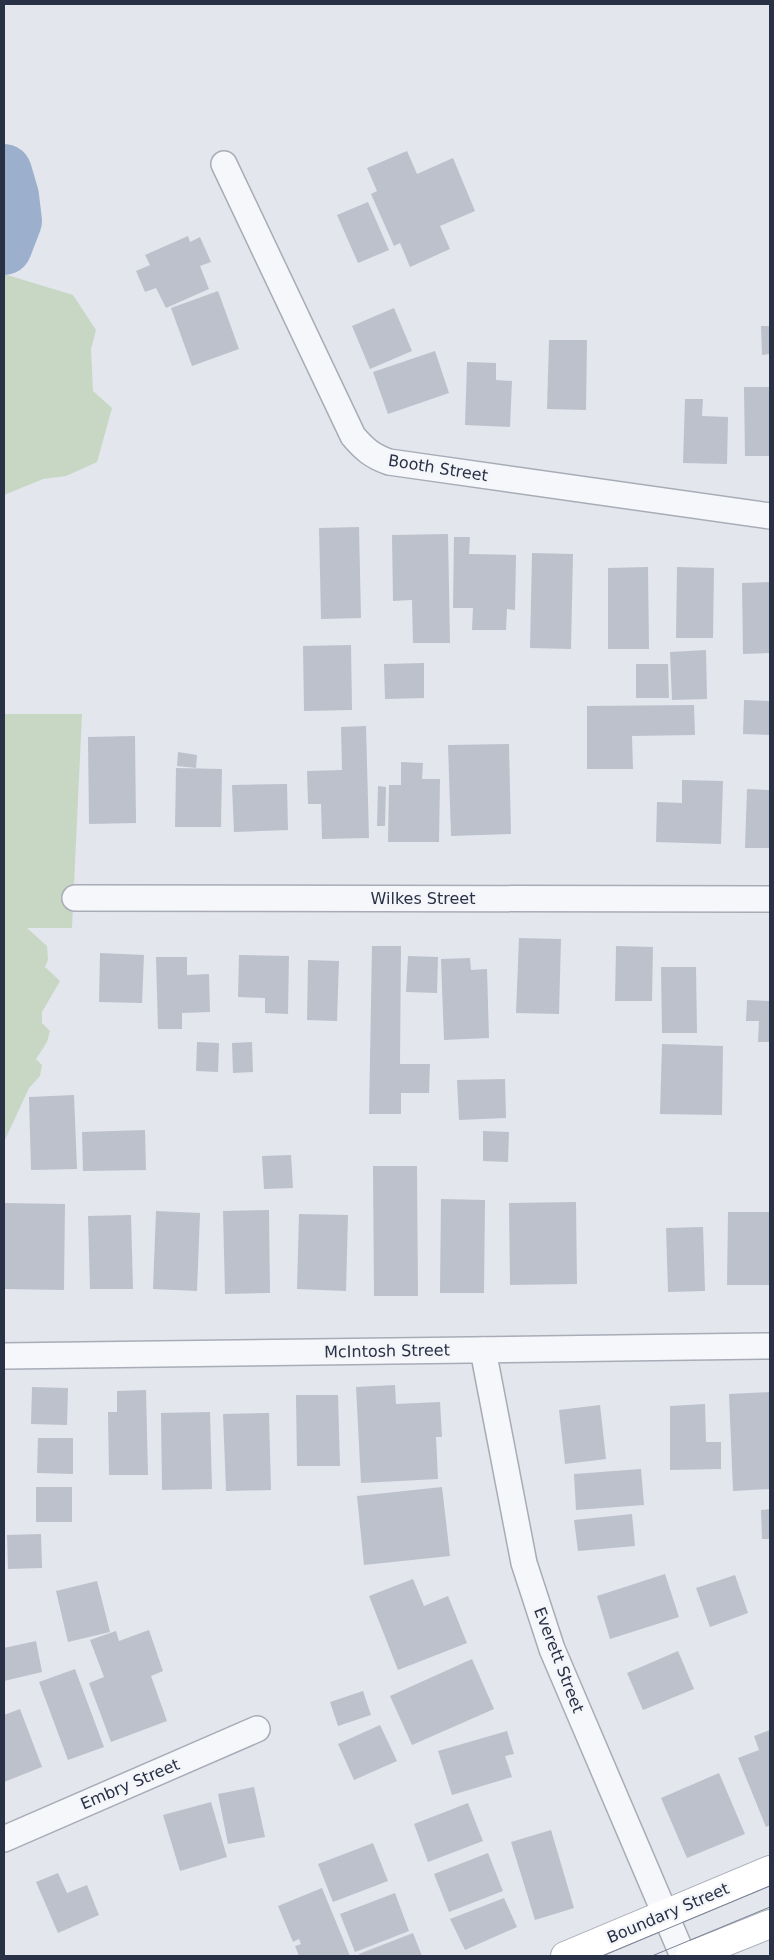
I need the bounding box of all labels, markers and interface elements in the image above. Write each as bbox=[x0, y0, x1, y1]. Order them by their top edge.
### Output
street label: Booth Street bbox=[387, 451, 489, 485]
street label: Wilkes Street bbox=[371, 889, 475, 908]
street label: McIntosh Street bbox=[324, 1340, 450, 1362]
street label: Everett Street bbox=[530, 1604, 588, 1716]
street label: Embry Street bbox=[78, 1755, 182, 1813]
street label: Boundary Street bbox=[604, 1879, 732, 1947]

